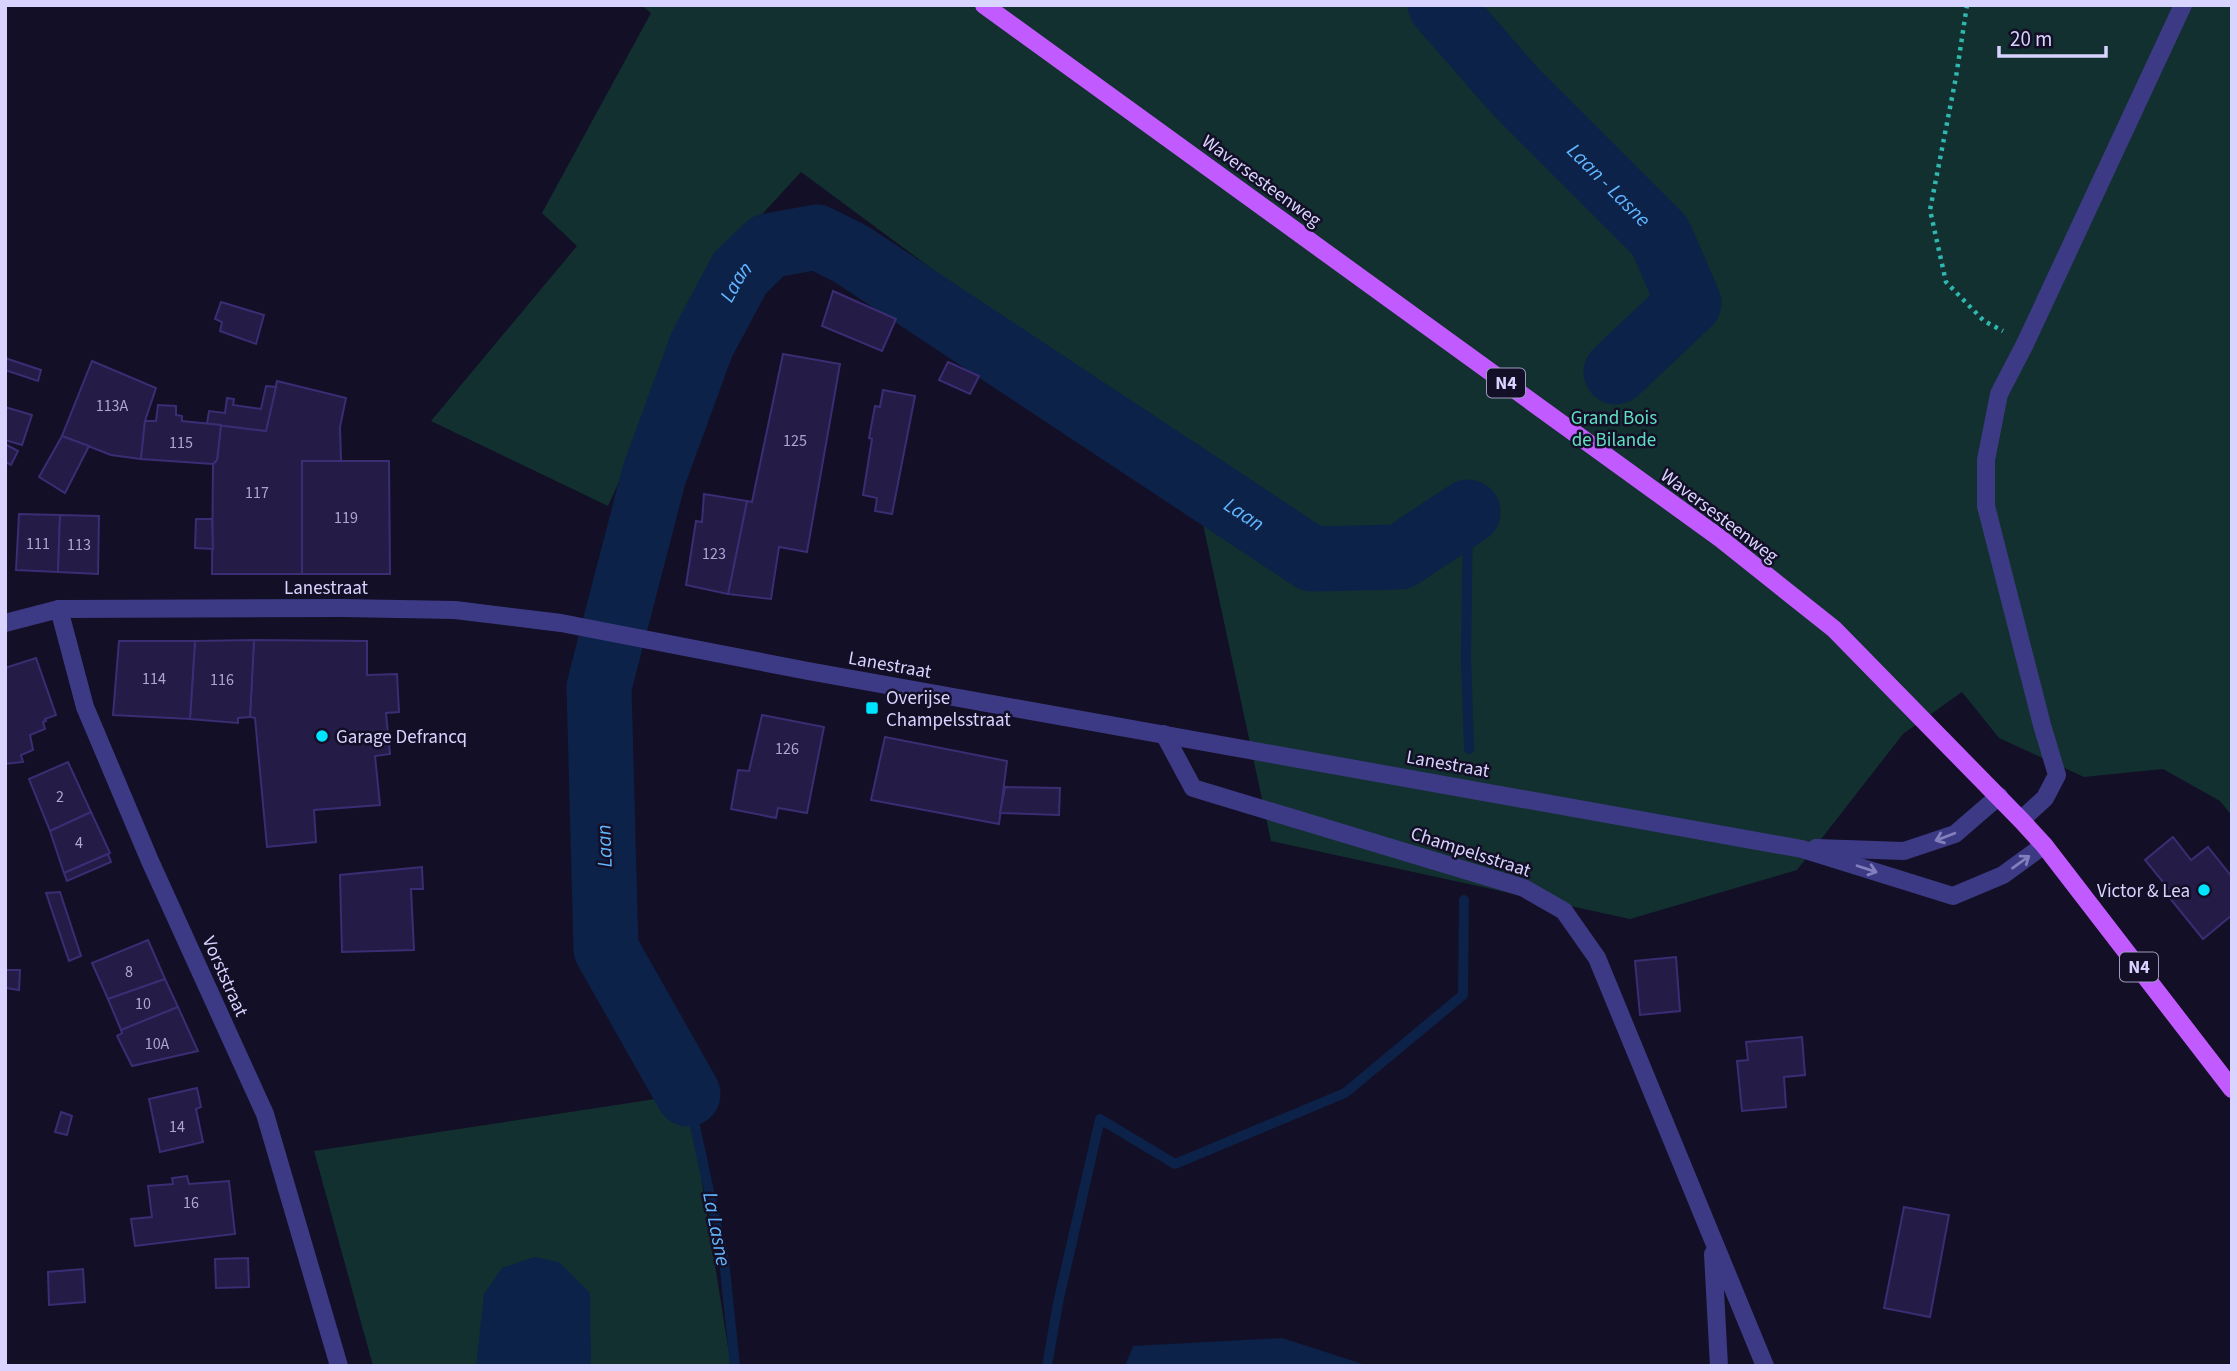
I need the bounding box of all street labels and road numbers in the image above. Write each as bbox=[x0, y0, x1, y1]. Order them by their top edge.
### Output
street label: Waversesteenweg bbox=[1196, 129, 1327, 234]
road number: N4 bbox=[1487, 368, 1525, 398]
street label: Waversesteenweg bbox=[1654, 463, 1784, 570]
street label: Lanestraat bbox=[284, 575, 369, 602]
street label: Lanestraat bbox=[846, 645, 934, 686]
street label: Lanestraat bbox=[1404, 744, 1492, 785]
street label: Champelsstraat bbox=[1407, 820, 1535, 885]
street label: Vorststraat bbox=[195, 932, 255, 1022]
road number: N4 bbox=[2120, 952, 2158, 982]

